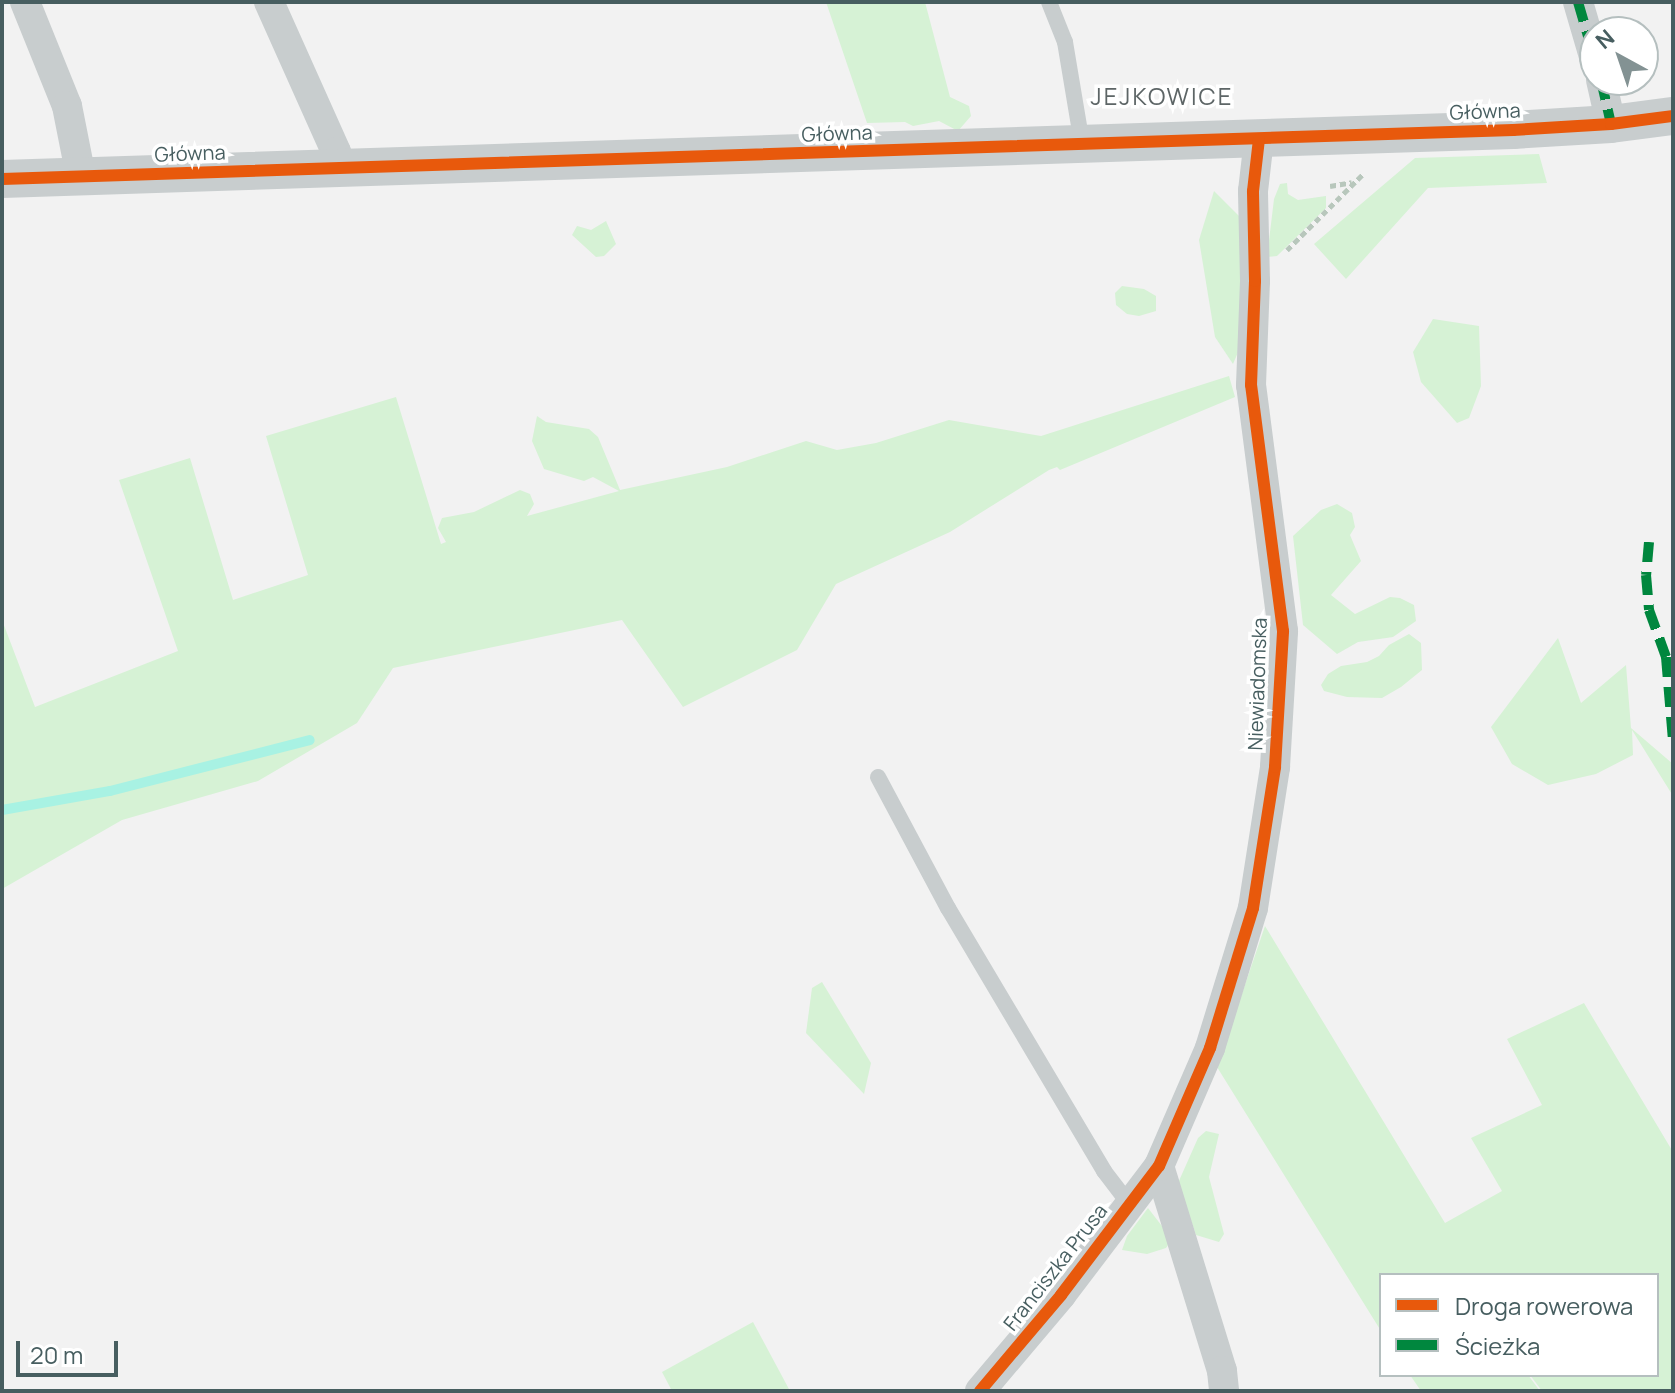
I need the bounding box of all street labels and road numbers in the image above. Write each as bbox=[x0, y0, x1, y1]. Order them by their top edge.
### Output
street label: Główna bbox=[1449, 98, 1521, 124]
street label: Główna bbox=[801, 120, 873, 146]
street label: Główna bbox=[154, 140, 226, 166]
street label: Niewiadomska bbox=[1243, 617, 1271, 751]
street label: Franciszka Prusa bbox=[998, 1199, 1112, 1335]

